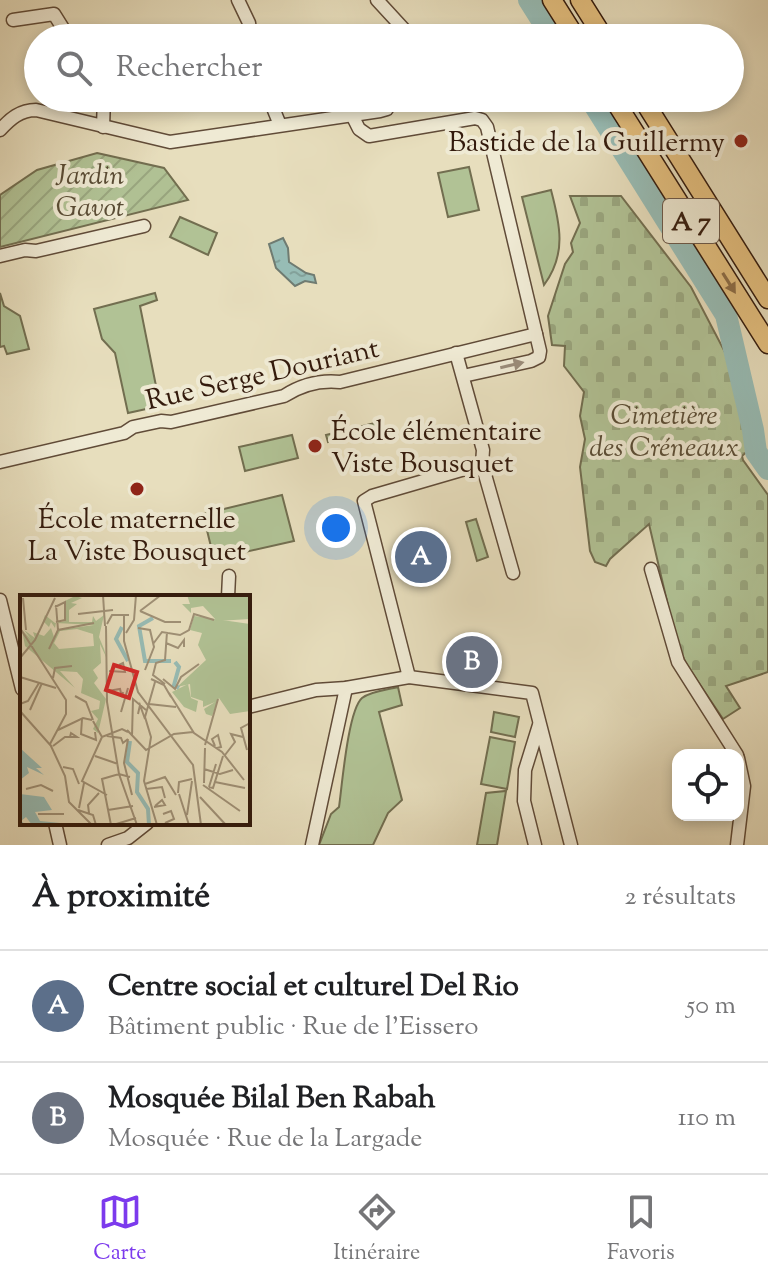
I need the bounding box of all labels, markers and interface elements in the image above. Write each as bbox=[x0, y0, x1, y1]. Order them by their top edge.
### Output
search box bbox=[24, 24, 744, 112]
icon: search bbox=[52, 46, 96, 90]
text: Rechercher bbox=[116, 47, 263, 90]
place label: Bastide de la Guillermy bbox=[448, 124, 725, 164]
marker: Bastide de la Guillermy bbox=[732, 132, 750, 150]
park label: Jardin Gavot bbox=[55, 157, 125, 229]
road number: A 7 bbox=[663, 199, 719, 243]
one-way arrow bbox=[722, 272, 737, 293]
street label: Rue Serge Douriant bbox=[142, 330, 384, 422]
one-way arrow bbox=[500, 358, 525, 371]
park label: Cimetière des Créneaux bbox=[589, 397, 739, 469]
place label: École élémentaire Viste Bousquet bbox=[331, 413, 542, 485]
marker: École élémentaire Viste Bousquet bbox=[306, 437, 324, 455]
marker: École maternelle La Viste Bousquet bbox=[128, 480, 146, 498]
place label: École maternelle La Viste Bousquet bbox=[28, 501, 247, 573]
your location bbox=[316, 508, 356, 548]
pin: A bbox=[395, 527, 447, 587]
inset map bbox=[20, 595, 250, 825]
pin: B bbox=[446, 632, 498, 692]
map controls bbox=[672, 749, 744, 821]
button: locate bbox=[672, 749, 744, 821]
text: À proximité bbox=[32, 873, 210, 922]
text: 2 résultats bbox=[625, 879, 736, 916]
text: Centre social et culturel Del Rio bbox=[108, 966, 519, 1009]
text: A bbox=[47, 988, 69, 1025]
text: 50 m bbox=[686, 988, 736, 1025]
text: Bâtiment public · Rue de l'Eissero bbox=[108, 1009, 479, 1046]
text: Mosquée Bilal Ben Rabah bbox=[108, 1078, 436, 1121]
text: B bbox=[50, 1100, 66, 1137]
text: 110 m bbox=[678, 1100, 736, 1137]
text: Mosquée · Rue de la Largade bbox=[108, 1121, 422, 1158]
tab: Carte bbox=[93, 1190, 147, 1270]
tab: Itinéraire bbox=[333, 1190, 420, 1270]
tab: Favoris bbox=[607, 1190, 675, 1270]

